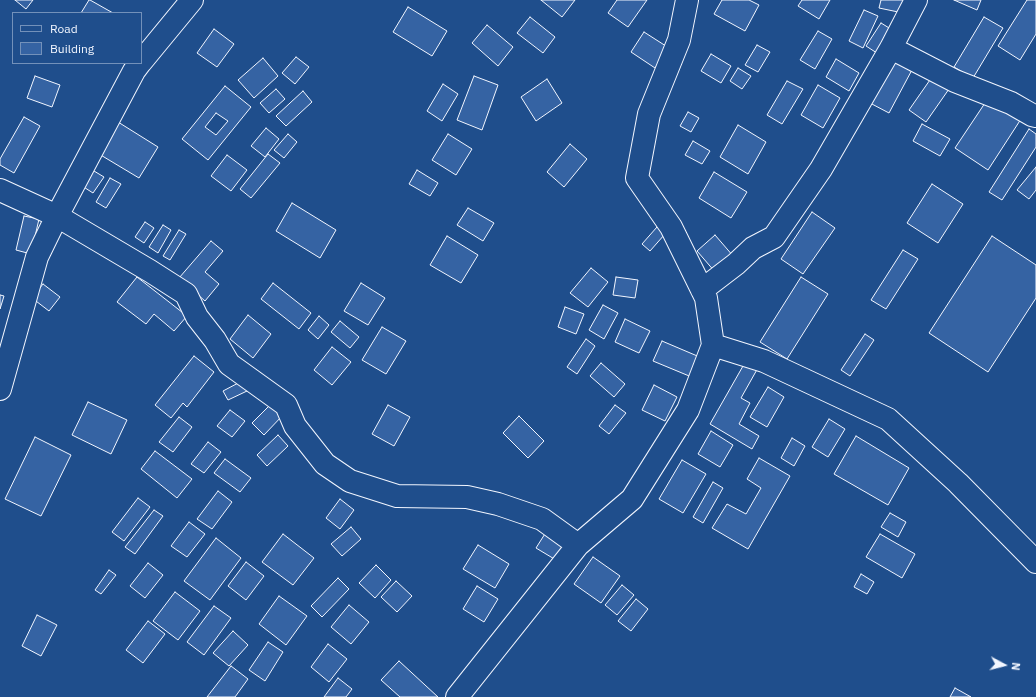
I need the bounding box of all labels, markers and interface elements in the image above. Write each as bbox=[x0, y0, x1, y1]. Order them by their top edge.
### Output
legend bbox=[12, 12, 142, 64]
text: Road bbox=[50, 21, 78, 36]
text: Building bbox=[50, 41, 94, 56]
north arrow bbox=[984, 645, 1024, 685]
text: N bbox=[1008, 662, 1023, 671]

